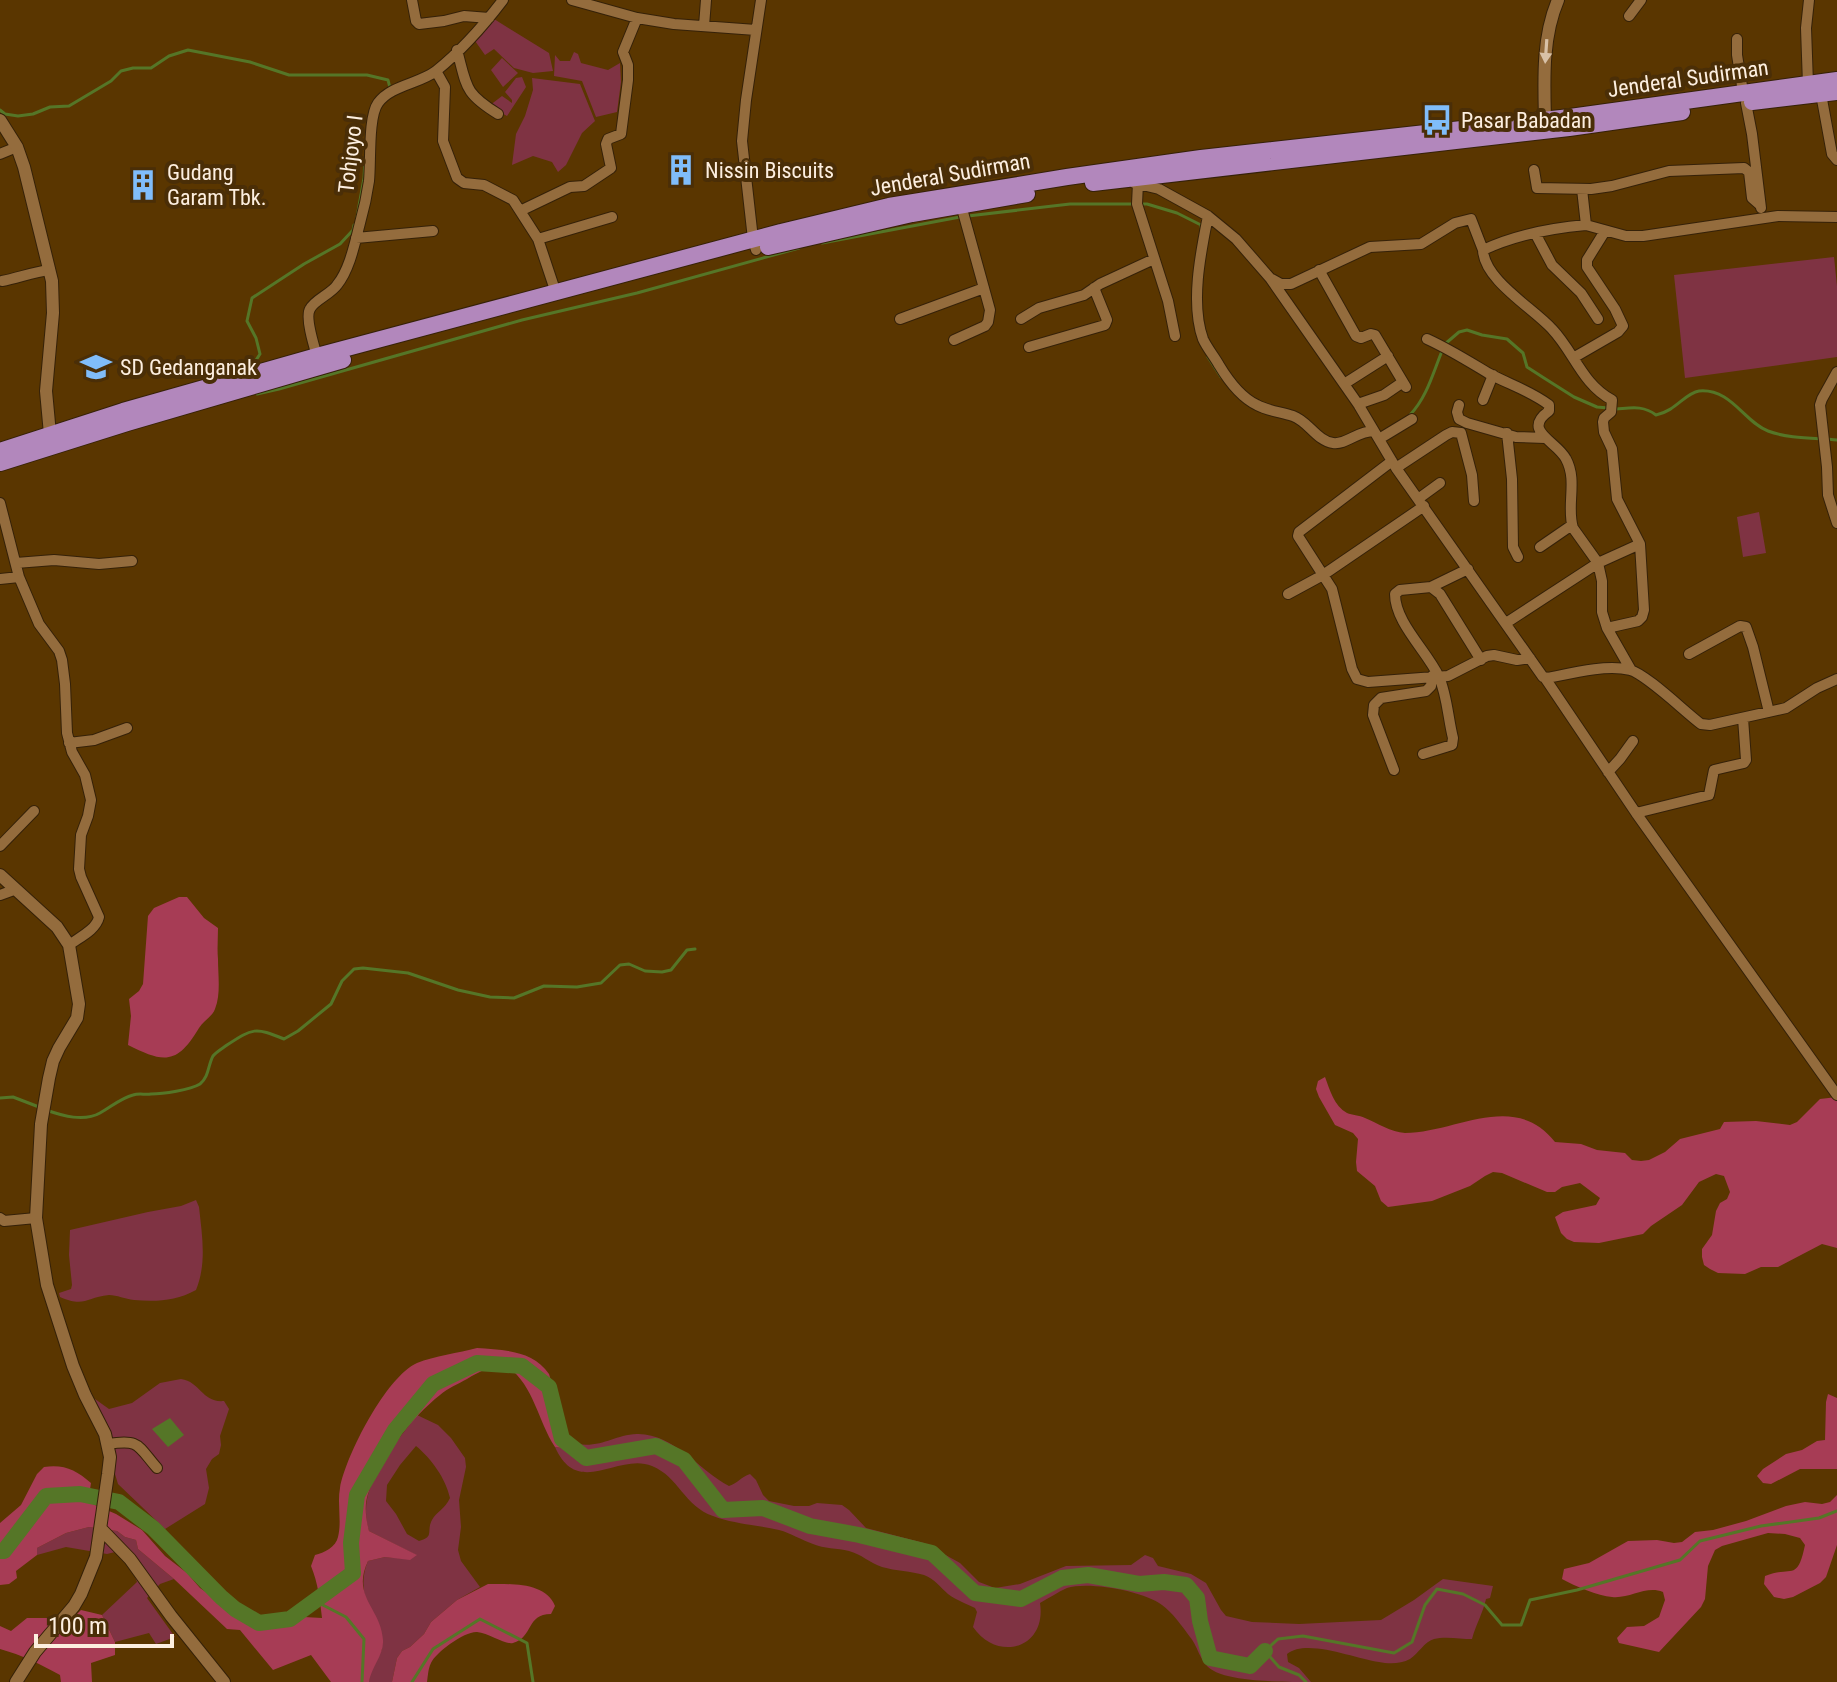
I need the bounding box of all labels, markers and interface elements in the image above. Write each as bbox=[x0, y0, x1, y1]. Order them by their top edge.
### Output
one-way arrow bbox=[1539, 39, 1552, 64]
street label: Jenderal Sudirman bbox=[1606, 55, 1770, 102]
bus stop icon: Pasar Babadan bbox=[1420, 103, 1454, 137]
place label: Pasar Babadan bbox=[1461, 108, 1592, 133]
street label: Tohjoyo I bbox=[333, 114, 368, 195]
street label: Jenderal Sudirman bbox=[868, 148, 1032, 201]
building icon: Nissin Biscuits bbox=[664, 153, 698, 187]
place label: Nissin Biscuits bbox=[705, 158, 834, 183]
place label: Gudang Garam Tbk. bbox=[167, 160, 267, 210]
building icon: Gudang Garam Tbk. bbox=[126, 168, 160, 202]
school or university icon: SD Gedanganak bbox=[79, 350, 113, 384]
place label: SD Gedanganak bbox=[120, 355, 257, 380]
scale bar bbox=[36, 1598, 172, 1648]
text: 100 m bbox=[48, 1612, 107, 1640]

